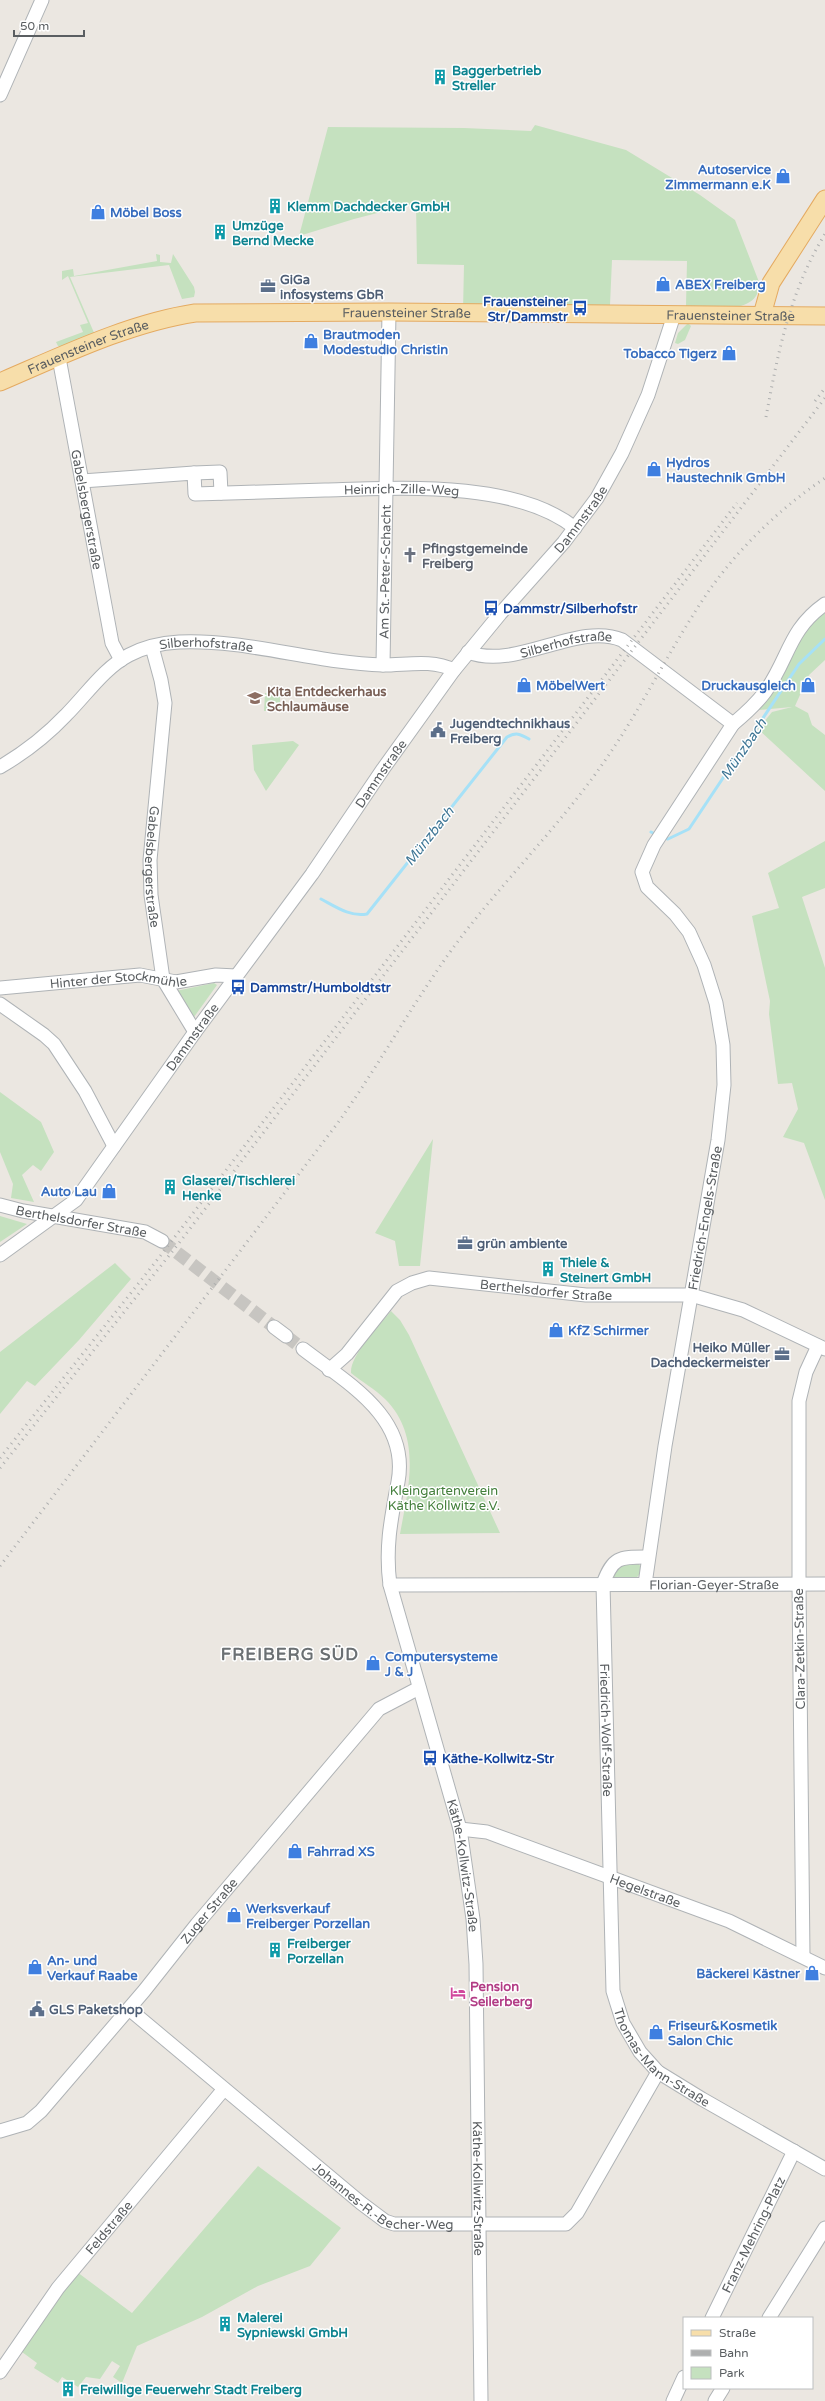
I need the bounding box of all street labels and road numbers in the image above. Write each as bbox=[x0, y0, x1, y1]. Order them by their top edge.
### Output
street label: Frauensteiner Straße bbox=[342, 305, 471, 322]
street label: Frauensteiner Straße bbox=[666, 308, 795, 325]
street label: Frauensteiner Straße bbox=[25, 317, 151, 378]
street label: Gabelsbergerstraße bbox=[67, 448, 105, 571]
street label: Heinrich-Zille-Weg bbox=[344, 481, 460, 500]
street label: Dammstraße bbox=[551, 483, 611, 557]
street label: Am St.-Peter-Schacht bbox=[376, 505, 395, 639]
street label: Silberhofstraße bbox=[518, 629, 613, 662]
street label: Silberhofstraße bbox=[158, 635, 254, 656]
street label: Dammstraße bbox=[352, 737, 411, 811]
street label: Gabelsbergerstraße bbox=[141, 805, 163, 929]
street label: Hinter der Stockmühle bbox=[49, 968, 188, 992]
street label: Dammstraße bbox=[163, 1000, 223, 1074]
street label: Friedrich-Engels-Straße bbox=[685, 1145, 726, 1291]
street label: Berthelsdorfer Straße bbox=[14, 1202, 148, 1241]
street label: Berthelsdorfer Straße bbox=[479, 1277, 612, 1304]
street label: Florian-Geyer-Straße bbox=[649, 1577, 779, 1593]
street label: Clara-Zetkin-Straße bbox=[791, 1588, 809, 1710]
street label: Friedrich-Wolf-Straße bbox=[596, 1663, 615, 1797]
street label: Käthe-Kollwitz-Straße bbox=[443, 1797, 481, 1933]
street label: Hegelstraße bbox=[607, 1871, 683, 1912]
street label: Zuger Straße bbox=[178, 1875, 241, 1947]
street label: Thomas-Mann-Straße bbox=[610, 2006, 712, 2111]
street label: Käthe-Kollwitz-Straße bbox=[469, 2121, 486, 2256]
street label: Johannes-R.-Becher-Weg bbox=[309, 2159, 454, 2233]
street label: Franz-Mehring-Platz bbox=[719, 2174, 789, 2296]
street label: Feldstraße bbox=[82, 2198, 136, 2258]

